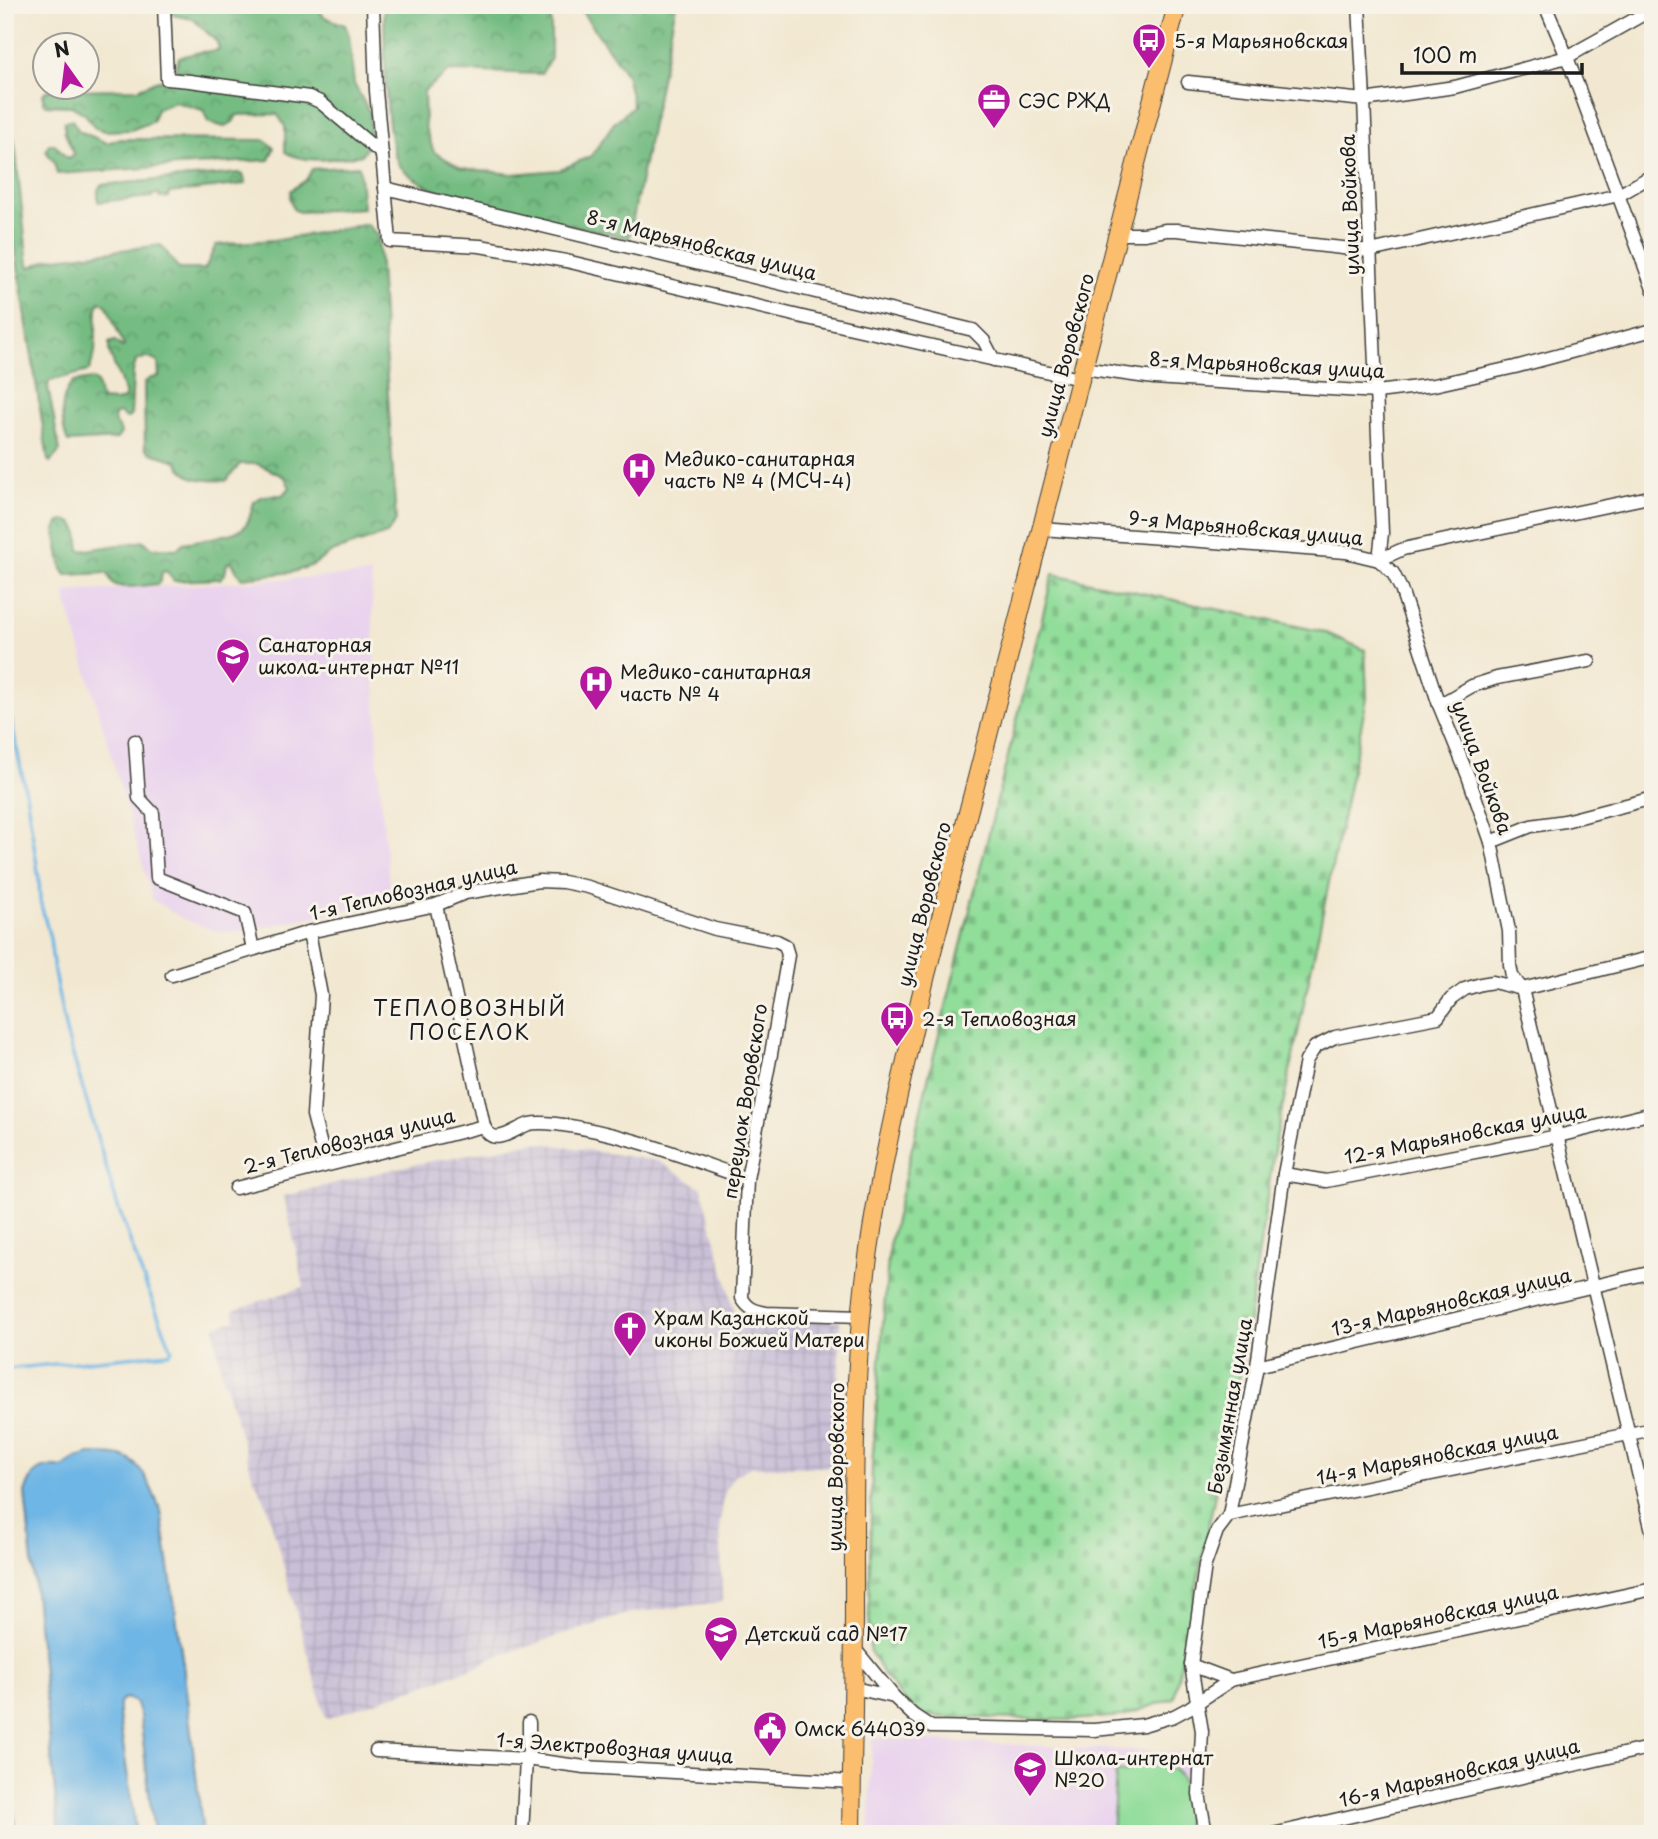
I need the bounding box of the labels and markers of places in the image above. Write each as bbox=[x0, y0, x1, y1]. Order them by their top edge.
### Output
bus stop icon: 5-я Марьяновская bbox=[1130, 21, 1168, 70]
place label: 5-я Марьяновская bbox=[1174, 26, 1348, 54]
office icon: СЭС РЖД bbox=[975, 81, 1013, 130]
place label: СЭС РЖД bbox=[1018, 86, 1110, 114]
place label: Медико-санитарная часть № 4 (МСЧ-4) bbox=[664, 444, 855, 494]
hospital icon: Медико-санитарная часть № 4 (МСЧ-4) bbox=[620, 450, 658, 499]
place label: Санаторная школа-интернат №11 bbox=[258, 630, 459, 680]
school or university icon: Санаторная школа-интернат №11 bbox=[214, 636, 252, 685]
place label: Медико-санитарная часть № 4 bbox=[620, 657, 811, 707]
hospital icon: Медико-санитарная часть № 4 bbox=[577, 663, 615, 712]
bus stop icon: 2-я Тепловозная bbox=[878, 999, 916, 1048]
place label: 2-я Тепловозная bbox=[922, 1004, 1077, 1032]
place label: Храм Казанской иконы Божией Матери bbox=[654, 1303, 865, 1353]
church icon: Храм Казанской иконы Божией Матери bbox=[611, 1309, 649, 1358]
school or university icon: Детский сад №17 bbox=[702, 1614, 740, 1663]
place label: Детский сад №17 bbox=[745, 1619, 908, 1647]
public building icon: Омск 644039 bbox=[751, 1709, 789, 1758]
place label: Омск 644039 bbox=[794, 1714, 926, 1742]
place label: Школа-интернат №20 bbox=[1054, 1743, 1214, 1793]
school or university icon: Школа-интернат №20 bbox=[1011, 1749, 1049, 1798]

